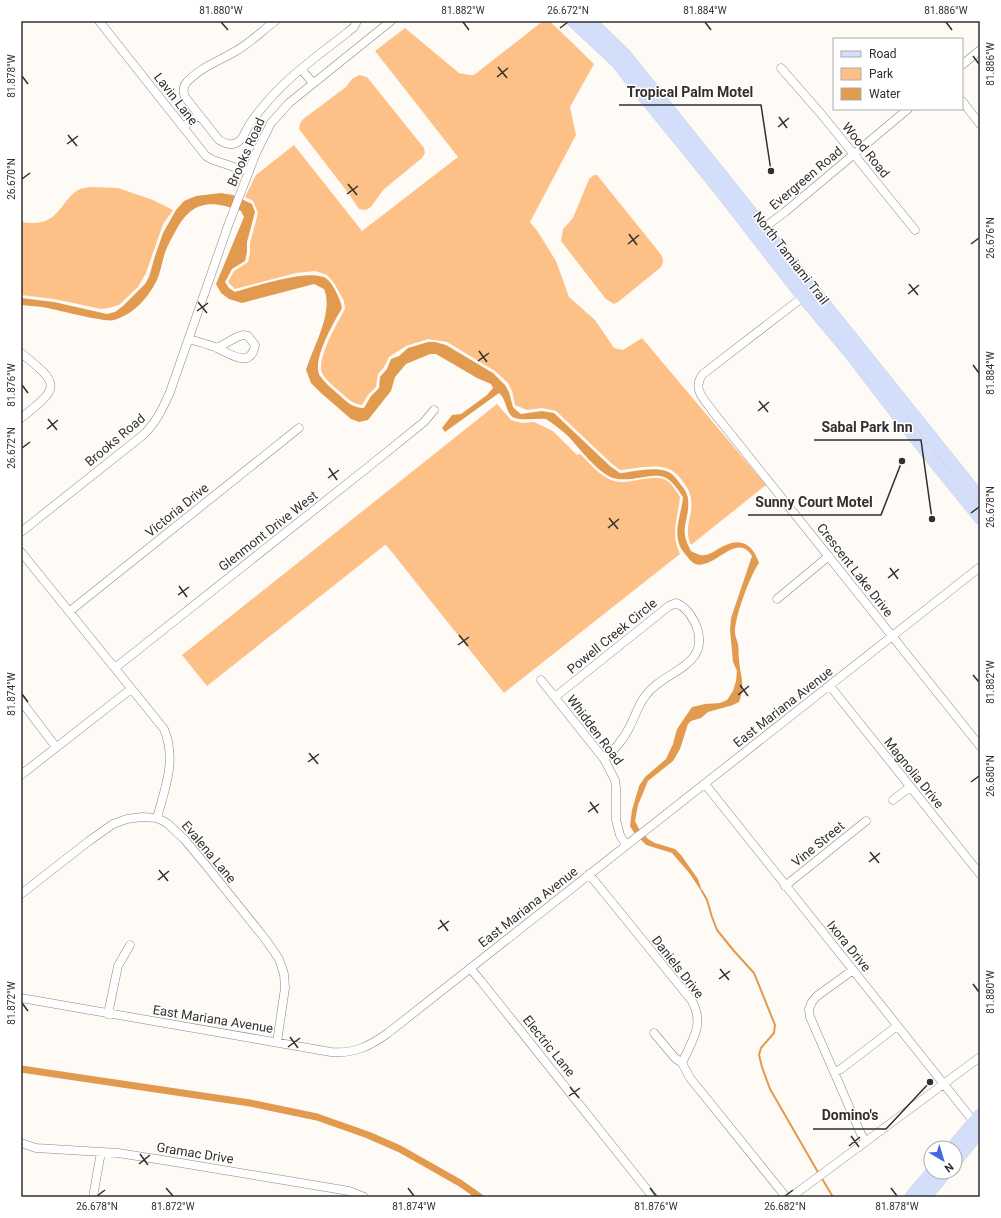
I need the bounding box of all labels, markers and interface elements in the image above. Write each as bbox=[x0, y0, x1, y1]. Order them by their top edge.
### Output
text: 81.880°W bbox=[199, 5, 243, 16]
text: 81.882°W bbox=[441, 5, 485, 16]
text: 26.672°N bbox=[547, 5, 589, 16]
text: 81.884°W bbox=[683, 5, 727, 16]
text: 81.886°W bbox=[924, 5, 968, 16]
legend bbox=[833, 38, 963, 110]
text: 81.886°W bbox=[985, 42, 996, 86]
text: Road bbox=[869, 47, 897, 61]
text: 81.878°W bbox=[6, 54, 17, 98]
text: Park bbox=[869, 67, 894, 81]
street label: Lavin Lane bbox=[151, 70, 201, 128]
callout: Tropical Palm Motel bbox=[619, 79, 761, 105]
text: Tropical Palm Motel bbox=[627, 84, 753, 100]
text: Water bbox=[869, 87, 900, 101]
street label: Brooks Road bbox=[224, 115, 268, 189]
street label: Wood Road bbox=[839, 119, 893, 181]
street label: Evergreen Road bbox=[767, 143, 845, 213]
text: 26.670°N bbox=[6, 158, 17, 200]
street label: North Tamiami Trail bbox=[750, 209, 832, 307]
text: 26.676°N bbox=[985, 217, 996, 259]
text: 81.884°W bbox=[985, 351, 996, 395]
text: 81.876°W bbox=[6, 363, 17, 407]
street label: Brooks Road bbox=[82, 411, 148, 469]
callout: Sabal Park Inn bbox=[814, 414, 921, 440]
text: Sabal Park Inn bbox=[822, 419, 913, 435]
text: 26.672°N bbox=[6, 427, 17, 469]
street label: Victoria Drive bbox=[142, 480, 212, 540]
text: 26.678°N bbox=[985, 486, 996, 528]
street label: Glenmont Drive West bbox=[216, 488, 320, 574]
callout: Sunny Court Motel bbox=[748, 489, 881, 515]
text: Sunny Court Motel bbox=[755, 494, 873, 510]
street label: Crescent Lake Drive bbox=[814, 520, 896, 620]
street label: Powell Creek Circle bbox=[564, 595, 660, 677]
text: 81.882°W bbox=[985, 660, 996, 704]
street label: East Mariana Avenue bbox=[730, 664, 836, 750]
text: 81.874°W bbox=[6, 672, 17, 716]
street label: Whidden Road bbox=[564, 692, 626, 768]
street label: Magnolia Drive bbox=[881, 735, 947, 811]
text: 26.680°N bbox=[985, 755, 996, 797]
street label: Evalena Lane bbox=[179, 818, 239, 886]
street label: Vine Street bbox=[789, 818, 847, 870]
street label: East Mariana Avenue bbox=[475, 864, 581, 950]
street label: Ixora Drive bbox=[824, 918, 874, 974]
street label: Daniels Drive bbox=[649, 933, 707, 1001]
text: 81.880°W bbox=[985, 970, 996, 1014]
text: 81.872°W bbox=[6, 981, 17, 1025]
street label: East Mariana Avenue bbox=[152, 1002, 274, 1036]
street label: Electric Lane bbox=[520, 1012, 578, 1080]
callout: Domino's bbox=[813, 1103, 886, 1129]
text: Domino's bbox=[822, 1107, 878, 1123]
street label: Gramac Drive bbox=[155, 1140, 235, 1167]
north arrow bbox=[923, 1140, 963, 1180]
text: N bbox=[942, 1160, 956, 1175]
text: 26.678°N bbox=[76, 1201, 118, 1212]
text: 81.872°W bbox=[151, 1201, 195, 1212]
text: 81.874°W bbox=[392, 1201, 436, 1212]
text: 81.876°W bbox=[634, 1201, 678, 1212]
text: 26.682°N bbox=[764, 1201, 806, 1212]
text: 81.878°W bbox=[875, 1201, 919, 1212]

